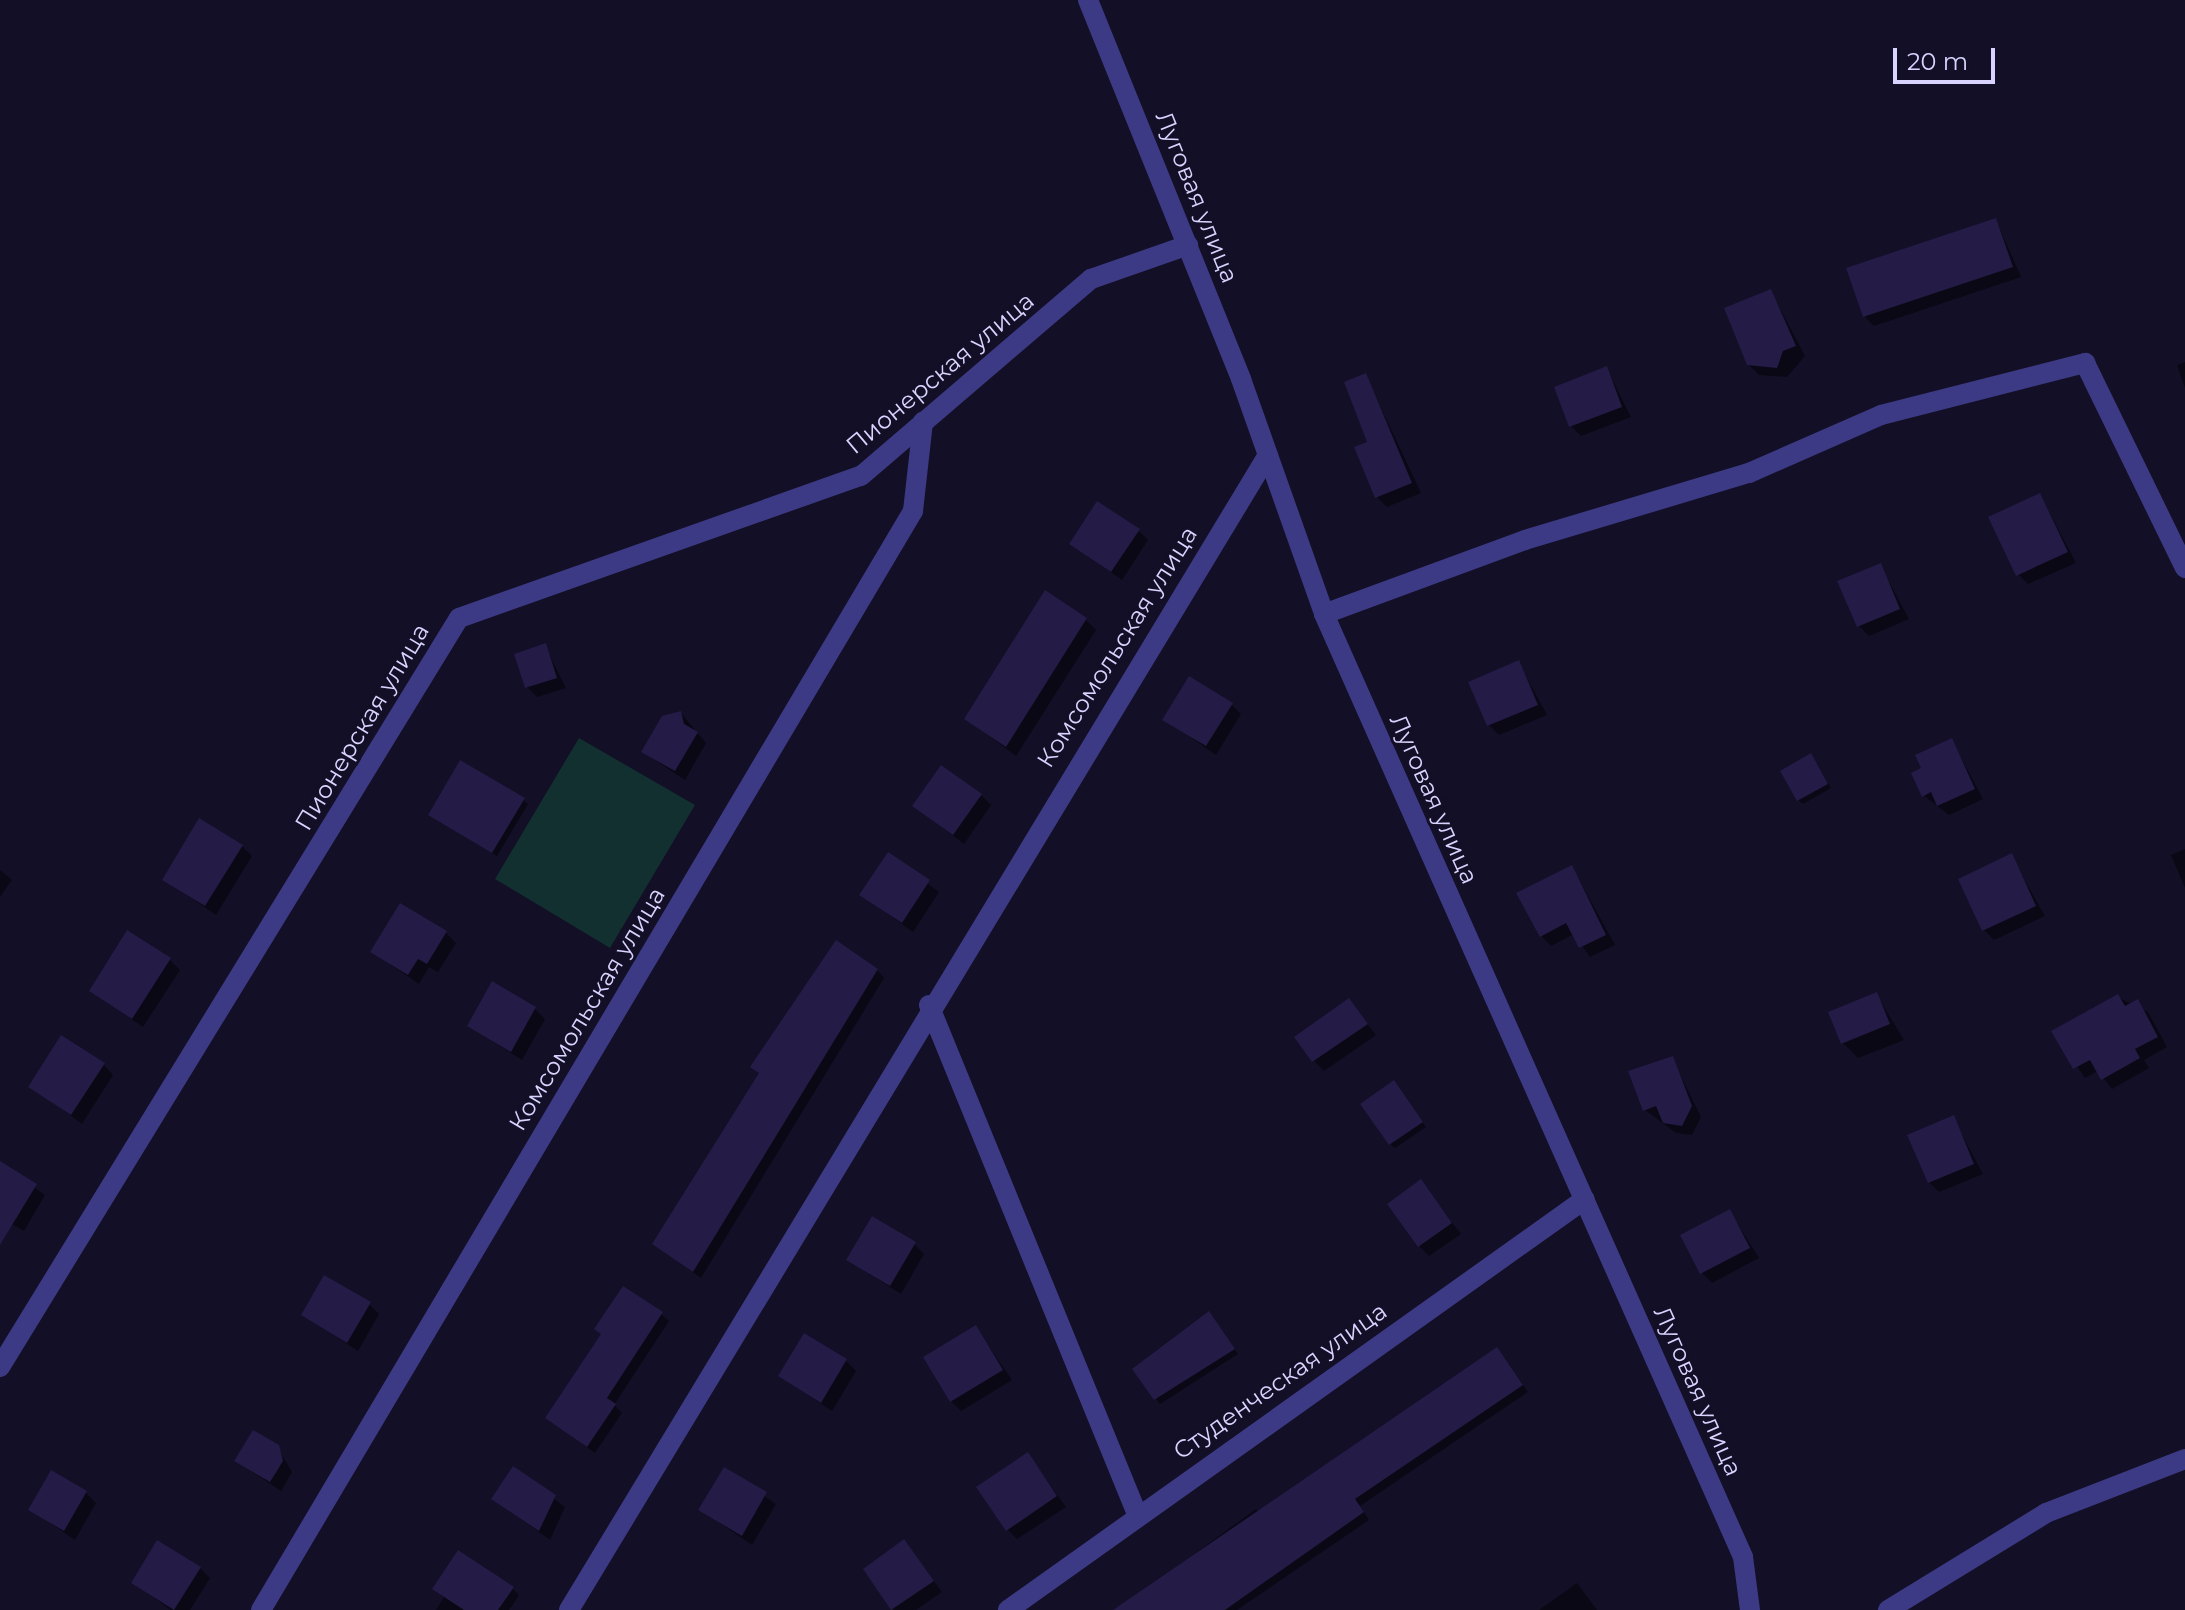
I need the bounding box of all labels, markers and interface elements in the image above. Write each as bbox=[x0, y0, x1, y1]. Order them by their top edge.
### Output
scale bar bbox=[1897, 32, 1999, 82]
text: 20 m bbox=[1907, 47, 1968, 76]
street label: Луговая улица bbox=[1149, 107, 1245, 287]
street label: Пионерская улица bbox=[840, 286, 1040, 460]
street label: Комсомольская улица bbox=[1031, 521, 1203, 773]
street label: Пионерская улица bbox=[289, 618, 435, 836]
street label: Луговая улица bbox=[1384, 710, 1484, 888]
street label: Комсомольская улица bbox=[503, 882, 671, 1136]
street label: Студенческая улица bbox=[1168, 1296, 1392, 1466]
street label: Луговая улица bbox=[1648, 1302, 1748, 1480]

